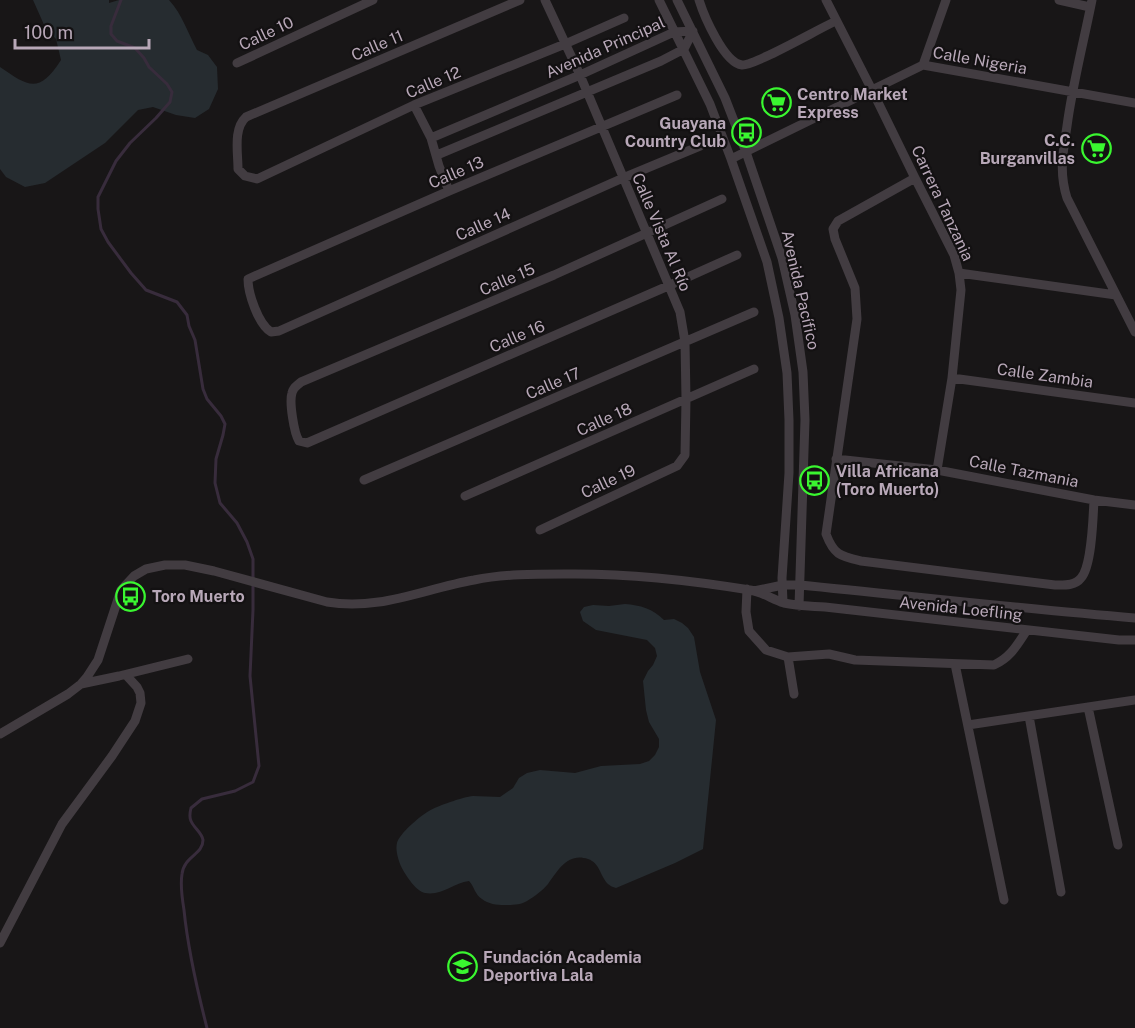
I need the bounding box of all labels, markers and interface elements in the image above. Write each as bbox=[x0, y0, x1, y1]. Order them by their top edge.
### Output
scale bar bbox=[15, 12, 148, 50]
street label: Calle 10 bbox=[236, 13, 297, 54]
street label: Avenida Principal bbox=[543, 13, 668, 82]
text: 100 m bbox=[24, 22, 73, 43]
street label: Calle 11 bbox=[348, 26, 406, 65]
street label: Calle Nigeria bbox=[931, 43, 1029, 78]
street label: Calle 12 bbox=[403, 62, 463, 102]
place label: Centro Market Express bbox=[797, 85, 908, 122]
supermarket icon: Centro Market Express bbox=[760, 87, 792, 119]
place label: Guayana Country Club bbox=[625, 114, 726, 151]
bus stop icon: Guayana Country Club bbox=[731, 116, 763, 148]
place label: C.C. Burganvillas bbox=[980, 131, 1075, 168]
supermarket icon: C.C. Burganvillas bbox=[1080, 133, 1112, 165]
street label: Carrera Tanzania bbox=[907, 142, 978, 264]
street label: Calle 13 bbox=[426, 152, 487, 193]
street label: Calle Vista Al Río bbox=[628, 170, 695, 294]
street label: Calle 14 bbox=[453, 204, 514, 245]
street label: Avenida Pacífico bbox=[778, 228, 824, 352]
street label: Calle 15 bbox=[477, 259, 538, 300]
street label: Calle 16 bbox=[487, 316, 548, 357]
street label: Calle Zambia bbox=[996, 359, 1094, 392]
street label: Calle 17 bbox=[523, 363, 584, 403]
street label: Calle 18 bbox=[574, 399, 635, 440]
street label: Calle Tazmania bbox=[967, 452, 1080, 491]
street label: Calle 19 bbox=[578, 461, 639, 502]
place label: Villa Africana (Toro Muerto) bbox=[836, 462, 939, 499]
bus stop icon: Villa Africana (Toro Muerto) bbox=[799, 464, 831, 496]
bus stop icon: Toro Muerto bbox=[115, 580, 147, 612]
place label: Toro Muerto bbox=[152, 587, 245, 606]
street label: Avenida Loefling bbox=[898, 593, 1024, 624]
place label: Fundación Academia Deportiva Lala bbox=[483, 948, 642, 985]
school or university icon: Fundación Academia Deportiva Lala bbox=[446, 950, 478, 982]

